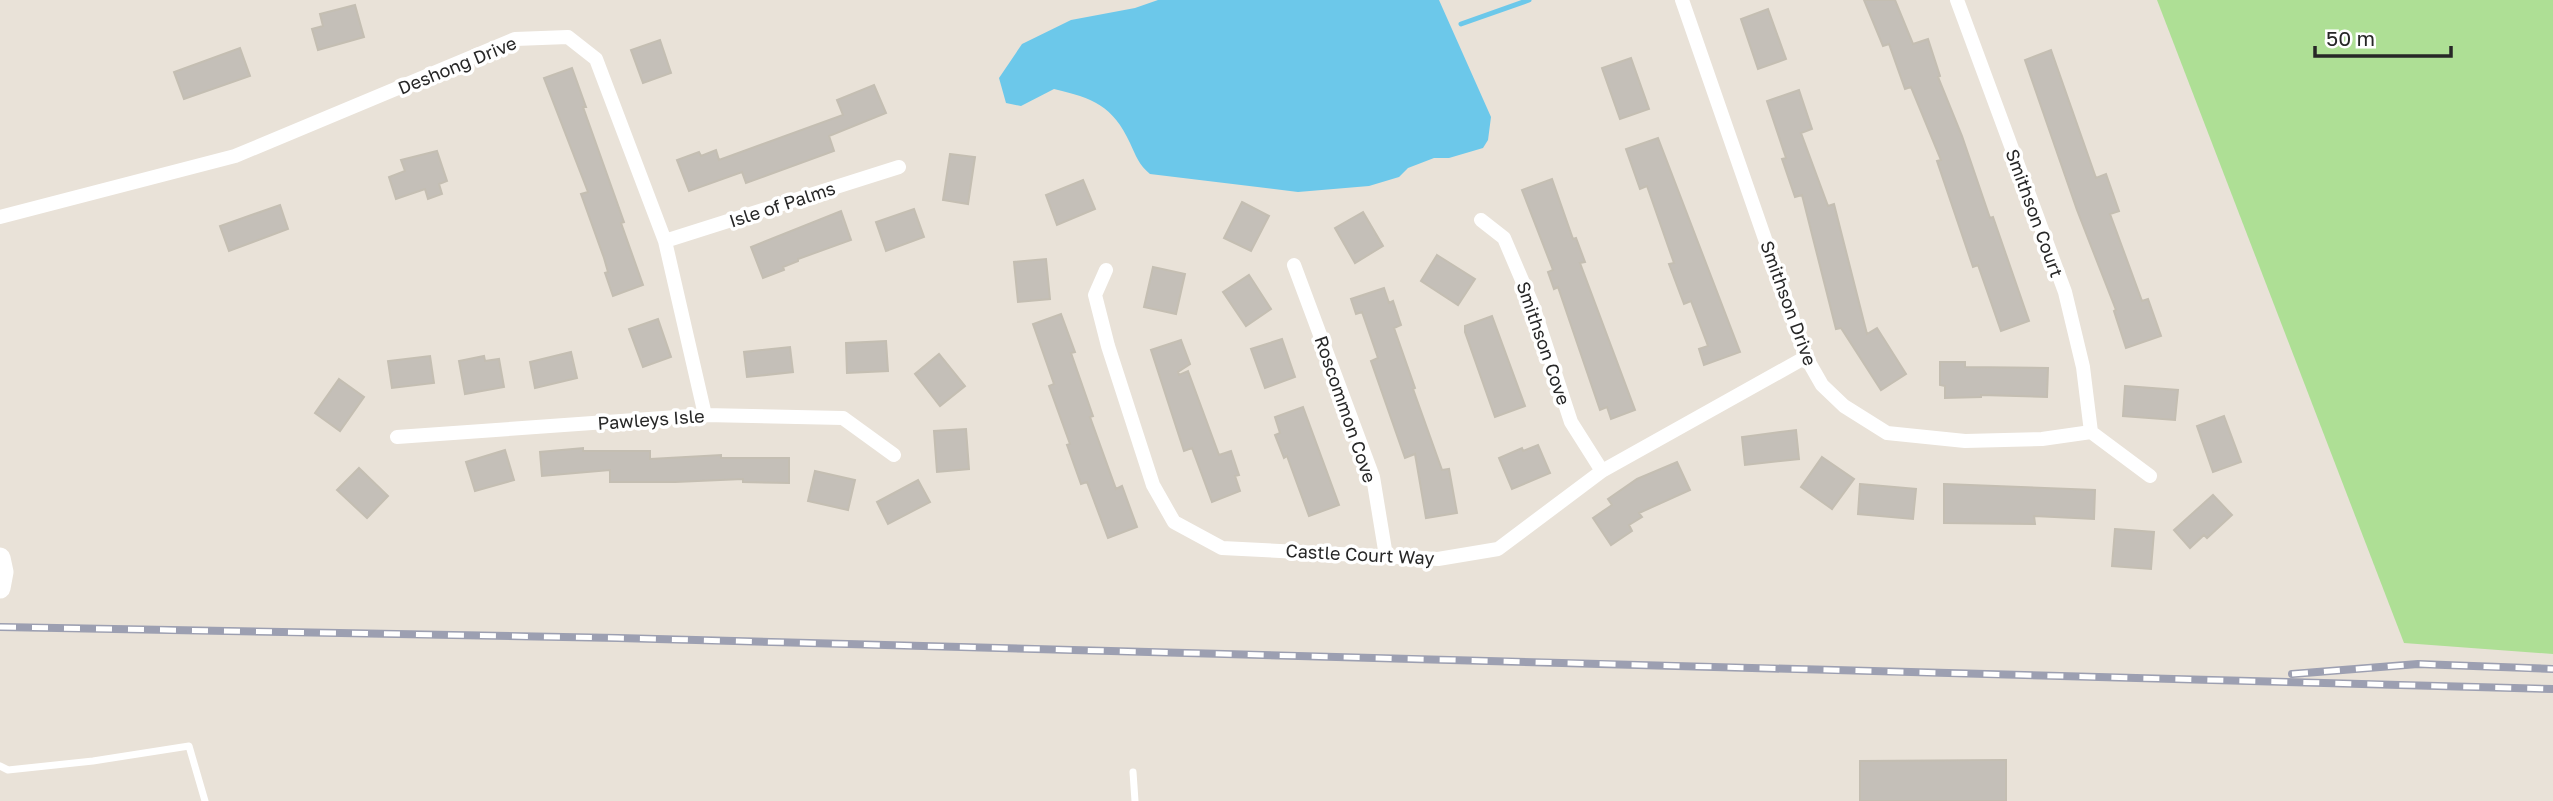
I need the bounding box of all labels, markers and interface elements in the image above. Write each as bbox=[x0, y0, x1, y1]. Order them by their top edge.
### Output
scale bar bbox=[2315, 14, 2452, 58]
text: 50 m bbox=[2326, 25, 2375, 51]
street label: Deshong Drive bbox=[395, 31, 519, 99]
street label: Smithson Court bbox=[2002, 146, 2068, 280]
street label: Isle of Palms bbox=[726, 176, 838, 232]
street label: Smithson Drive bbox=[1756, 238, 1822, 368]
street label: Smithson Cove bbox=[1513, 278, 1575, 408]
street label: Roscommon Cove bbox=[1311, 333, 1381, 485]
street label: Pawleys Isle bbox=[597, 404, 705, 434]
street label: Castle Court Way bbox=[1285, 539, 1435, 569]

